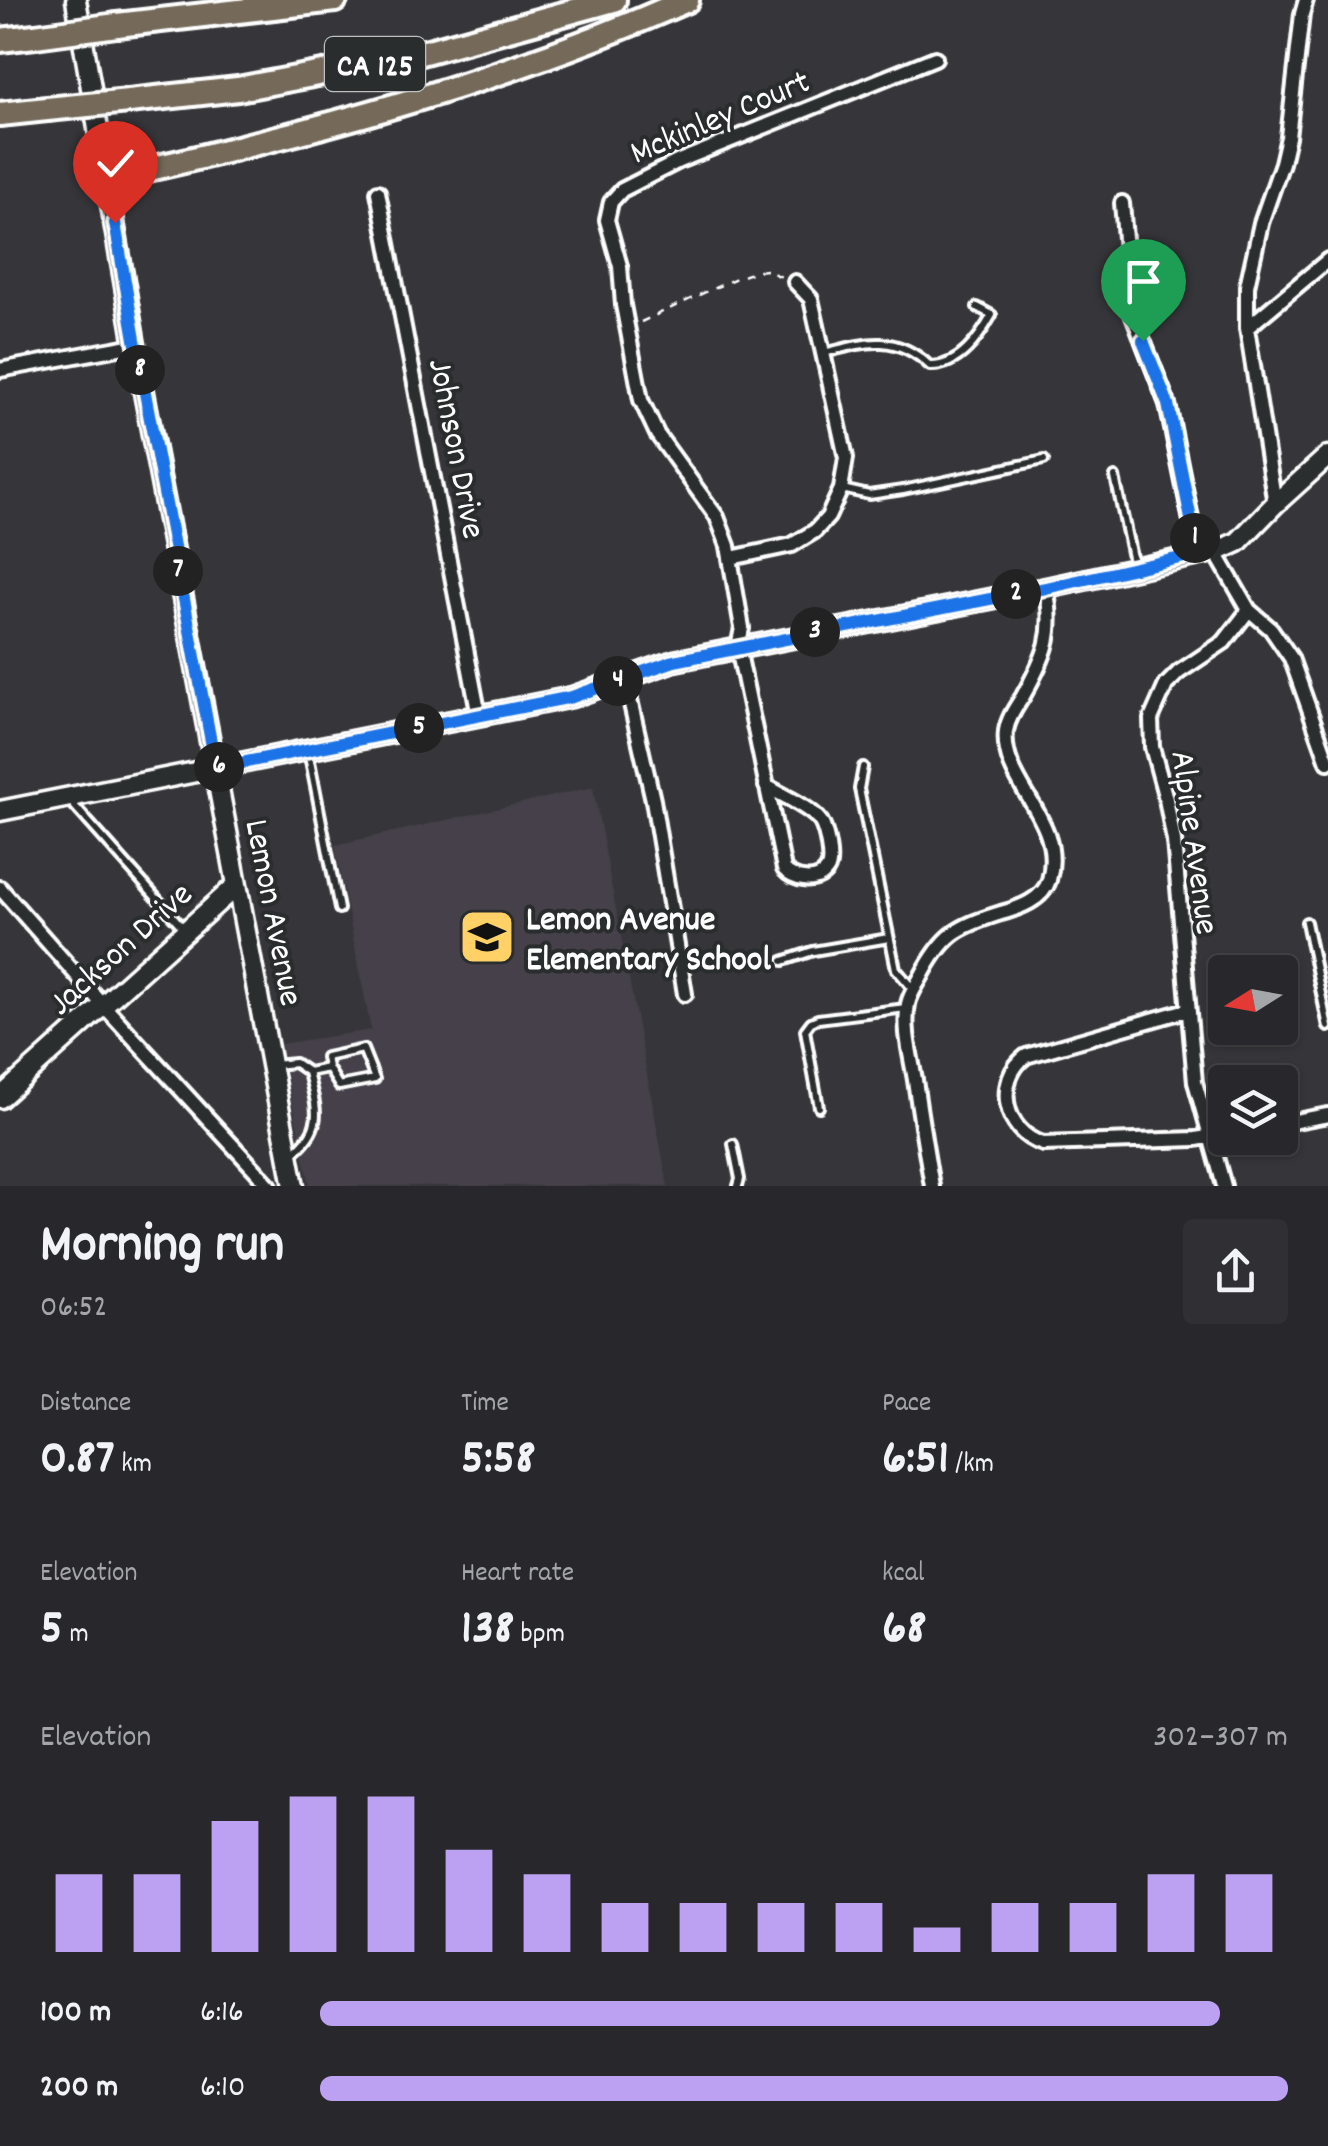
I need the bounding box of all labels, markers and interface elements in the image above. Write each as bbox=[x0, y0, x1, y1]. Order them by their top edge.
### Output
road number: CA 125 bbox=[325, 37, 425, 91]
street label: Mckinley Court bbox=[623, 59, 819, 180]
pin bbox=[73, 121, 158, 224]
icon: check bbox=[88, 136, 143, 191]
pin bbox=[1101, 239, 1186, 342]
icon: arrive bbox=[1116, 254, 1171, 309]
pin: 8 bbox=[115, 345, 165, 395]
text: 8 bbox=[134, 350, 146, 390]
street label: Johnson Drive bbox=[412, 355, 496, 543]
pin: 1 bbox=[1170, 513, 1220, 563]
text: 1 bbox=[1192, 518, 1198, 558]
pin: 7 bbox=[153, 546, 203, 596]
text: 7 bbox=[173, 551, 183, 591]
pin: 2 bbox=[991, 569, 1041, 619]
text: 2 bbox=[1010, 574, 1022, 614]
pin: 3 bbox=[790, 607, 840, 657]
text: 3 bbox=[809, 612, 821, 652]
pin: 4 bbox=[593, 656, 643, 706]
text: 4 bbox=[612, 661, 624, 701]
pin: 5 bbox=[394, 703, 444, 753]
text: 5 bbox=[413, 708, 425, 748]
pin: 6 bbox=[194, 742, 244, 792]
text: 6 bbox=[212, 747, 226, 787]
street label: Alpine Avenue bbox=[1154, 747, 1230, 938]
street label: Lemon Avenue bbox=[228, 815, 314, 1011]
street label: Jackson Drive bbox=[39, 872, 206, 1029]
place label: Lemon Avenue Elementary School bbox=[526, 897, 771, 987]
school or university icon: Lemon Avenue Elementary School bbox=[457, 907, 517, 967]
north arrow bbox=[1208, 955, 1298, 1045]
map controls bbox=[1208, 955, 1298, 1155]
button: layers bbox=[1208, 1065, 1298, 1155]
text: Morning run bbox=[40, 1209, 284, 1288]
button: share bbox=[1183, 1219, 1288, 1324]
text: 06:52 bbox=[40, 1286, 107, 1332]
text: Distance bbox=[40, 1385, 131, 1425]
text: Time bbox=[461, 1385, 509, 1425]
text: Pace bbox=[882, 1385, 931, 1425]
text: 0.87 bbox=[40, 1425, 115, 1497]
text: 5:58 bbox=[461, 1425, 536, 1497]
text: 6:51 bbox=[882, 1425, 949, 1497]
text: km bbox=[115, 1446, 152, 1486]
text: /km bbox=[949, 1446, 994, 1486]
text: Elevation bbox=[40, 1555, 137, 1595]
text: Heart rate bbox=[461, 1555, 574, 1595]
text: kcal bbox=[882, 1555, 925, 1595]
text: 5 bbox=[40, 1595, 63, 1667]
text: 138 bbox=[461, 1595, 514, 1667]
text: 68 bbox=[882, 1595, 927, 1667]
text: m bbox=[63, 1616, 89, 1656]
text: bpm bbox=[514, 1616, 565, 1656]
text: Elevation bbox=[40, 1716, 151, 1762]
text: 302–307 m bbox=[1153, 1716, 1288, 1762]
text: 100 m bbox=[40, 1991, 111, 2037]
text: 6:16 bbox=[200, 1991, 244, 2037]
text: 200 m bbox=[40, 2066, 118, 2112]
text: 6:10 bbox=[200, 2066, 245, 2112]

